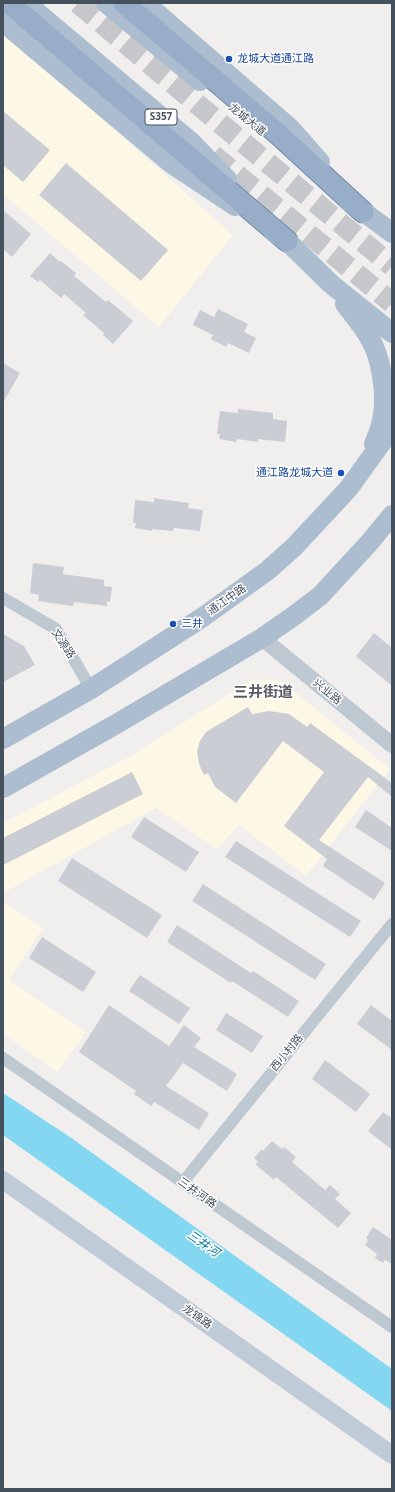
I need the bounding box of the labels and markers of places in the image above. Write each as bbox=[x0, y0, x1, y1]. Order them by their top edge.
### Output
place label: 龙城大道通江路 bbox=[237, 52, 314, 66]
marker: 龙城大道通江路 bbox=[224, 54, 234, 64]
place label: 通江路龙城大道 bbox=[256, 466, 333, 480]
marker: 通江路龙城大道 bbox=[336, 468, 346, 478]
place label: 三井 bbox=[181, 617, 203, 631]
marker: 三井 bbox=[168, 619, 178, 629]

